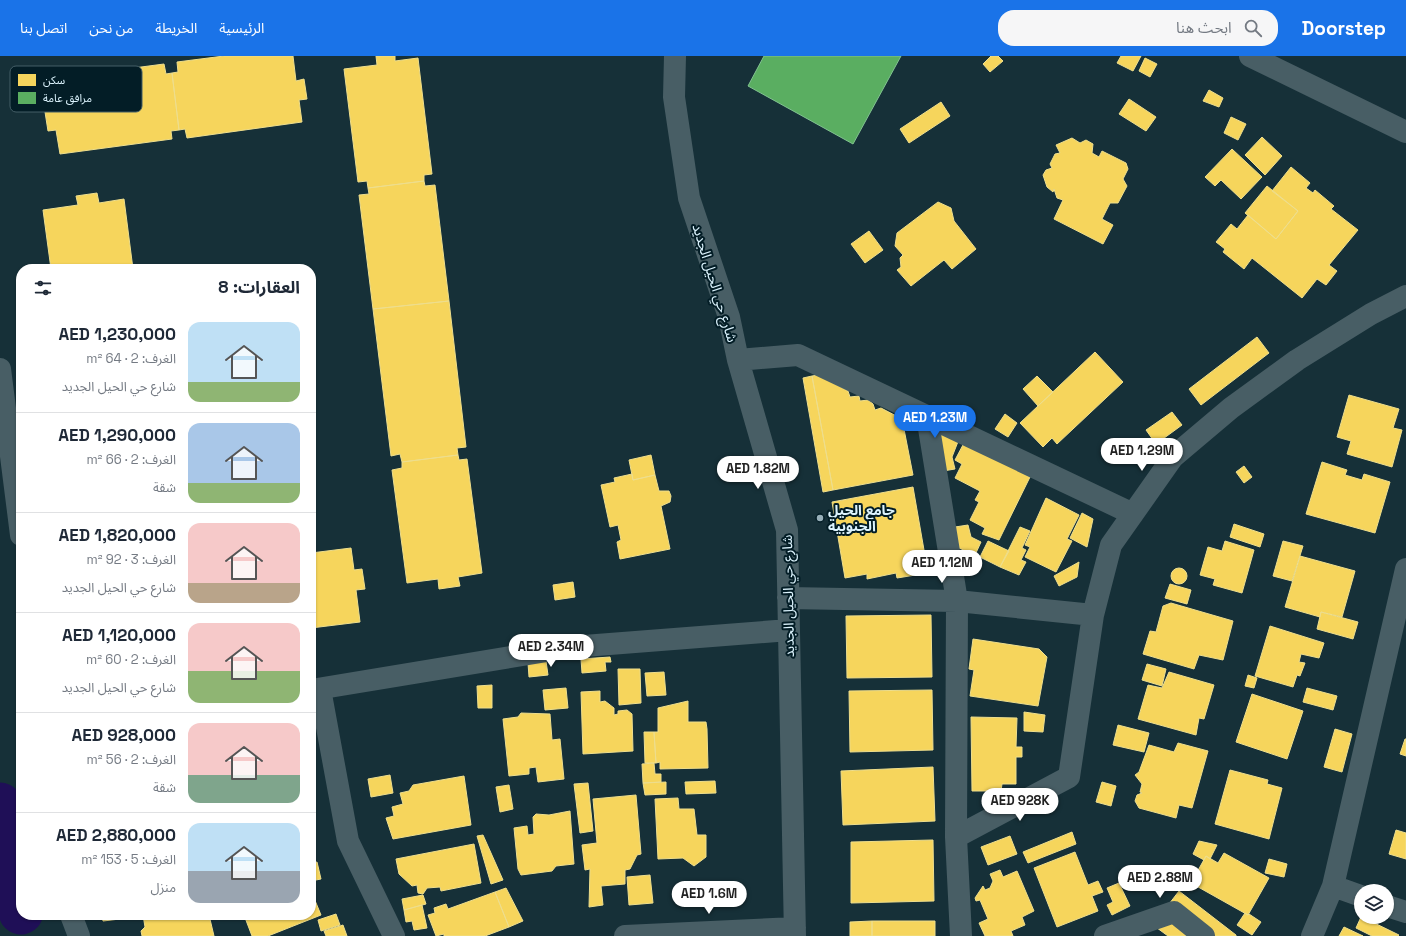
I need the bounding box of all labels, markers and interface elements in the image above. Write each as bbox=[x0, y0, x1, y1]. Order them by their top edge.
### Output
search box bbox=[998, 10, 1278, 46]
text: Doorstep bbox=[1302, 16, 1386, 41]
icon: search bbox=[1242, 17, 1264, 39]
text: ابحث هنا bbox=[1176, 18, 1232, 37]
text: اتصل بنا bbox=[20, 19, 67, 37]
text: من نحن bbox=[89, 19, 133, 37]
text: الخريطة bbox=[155, 19, 197, 37]
text: الرئيسية bbox=[219, 19, 264, 37]
legend bbox=[10, 66, 142, 112]
text: سكن bbox=[43, 73, 66, 87]
text: مرافق عامة bbox=[43, 91, 92, 105]
street label: شارع حي الحيل الجديد bbox=[686, 222, 742, 345]
text: العقارات: 8 bbox=[218, 276, 300, 298]
icon: filters bbox=[32, 277, 54, 299]
text: AED 1,230,000 bbox=[58, 323, 176, 345]
icon: home bbox=[220, 338, 268, 386]
text: الغرف: 2 · 64 m² bbox=[86, 350, 176, 367]
text: شارع حي الحيل الجديد bbox=[62, 378, 176, 395]
pin: AED 1.23M bbox=[889, 405, 981, 439]
text: AED 1.23M bbox=[903, 409, 967, 426]
text: AED 1,290,000 bbox=[58, 424, 176, 446]
pin: AED 1.29M bbox=[1096, 438, 1188, 472]
icon: home bbox=[220, 439, 268, 487]
text: AED 1.29M bbox=[1110, 442, 1174, 459]
text: الغرف: 2 · 66 m² bbox=[86, 451, 176, 468]
pin: AED 1.82M bbox=[712, 456, 804, 490]
text: AED 1.82M bbox=[726, 460, 790, 477]
text: شقة bbox=[153, 479, 176, 496]
place label: جامع الحيل الجنوبية bbox=[828, 501, 895, 535]
marker: جامع الحيل الجنوبية bbox=[815, 513, 825, 523]
text: AED 1,820,000 bbox=[59, 524, 176, 546]
street label: شارع حي الحيل الجديد bbox=[778, 534, 800, 658]
icon: home bbox=[220, 539, 268, 587]
pin: AED 1.12M bbox=[896, 550, 988, 584]
text: الغرف: 3 · 92 m² bbox=[87, 551, 176, 568]
text: AED 1.12M bbox=[911, 554, 973, 571]
text: شارع حي الحيل الجديد bbox=[62, 579, 176, 596]
text: AED 1,120,000 bbox=[62, 624, 176, 646]
pin: AED 2.34M bbox=[505, 634, 597, 668]
text: AED 2.34M bbox=[518, 638, 584, 655]
icon: home bbox=[220, 639, 268, 687]
text: الغرف: 2 · 60 m² bbox=[86, 651, 176, 668]
text: شارع حي الحيل الجديد bbox=[62, 679, 176, 696]
text: AED 928,000 bbox=[72, 724, 176, 746]
icon: home bbox=[220, 739, 268, 787]
text: الغرف: 2 · 56 m² bbox=[87, 751, 176, 768]
text: شقة bbox=[153, 779, 176, 796]
pin: AED 928K bbox=[979, 788, 1061, 822]
text: AED 928K bbox=[990, 792, 1050, 809]
text: AED 2,880,000 bbox=[56, 824, 176, 846]
icon: home bbox=[220, 839, 268, 887]
text: الغرف: 5 · 153 m² bbox=[81, 851, 176, 868]
pin: AED 2.88M bbox=[1114, 865, 1206, 899]
text: AED 2.88M bbox=[1127, 869, 1193, 886]
text: منزل bbox=[151, 879, 176, 896]
pin: AED 1.6M bbox=[668, 881, 750, 915]
map controls bbox=[1354, 884, 1394, 924]
button: layers bbox=[1354, 884, 1394, 924]
text: AED 1.6M bbox=[681, 885, 737, 902]

